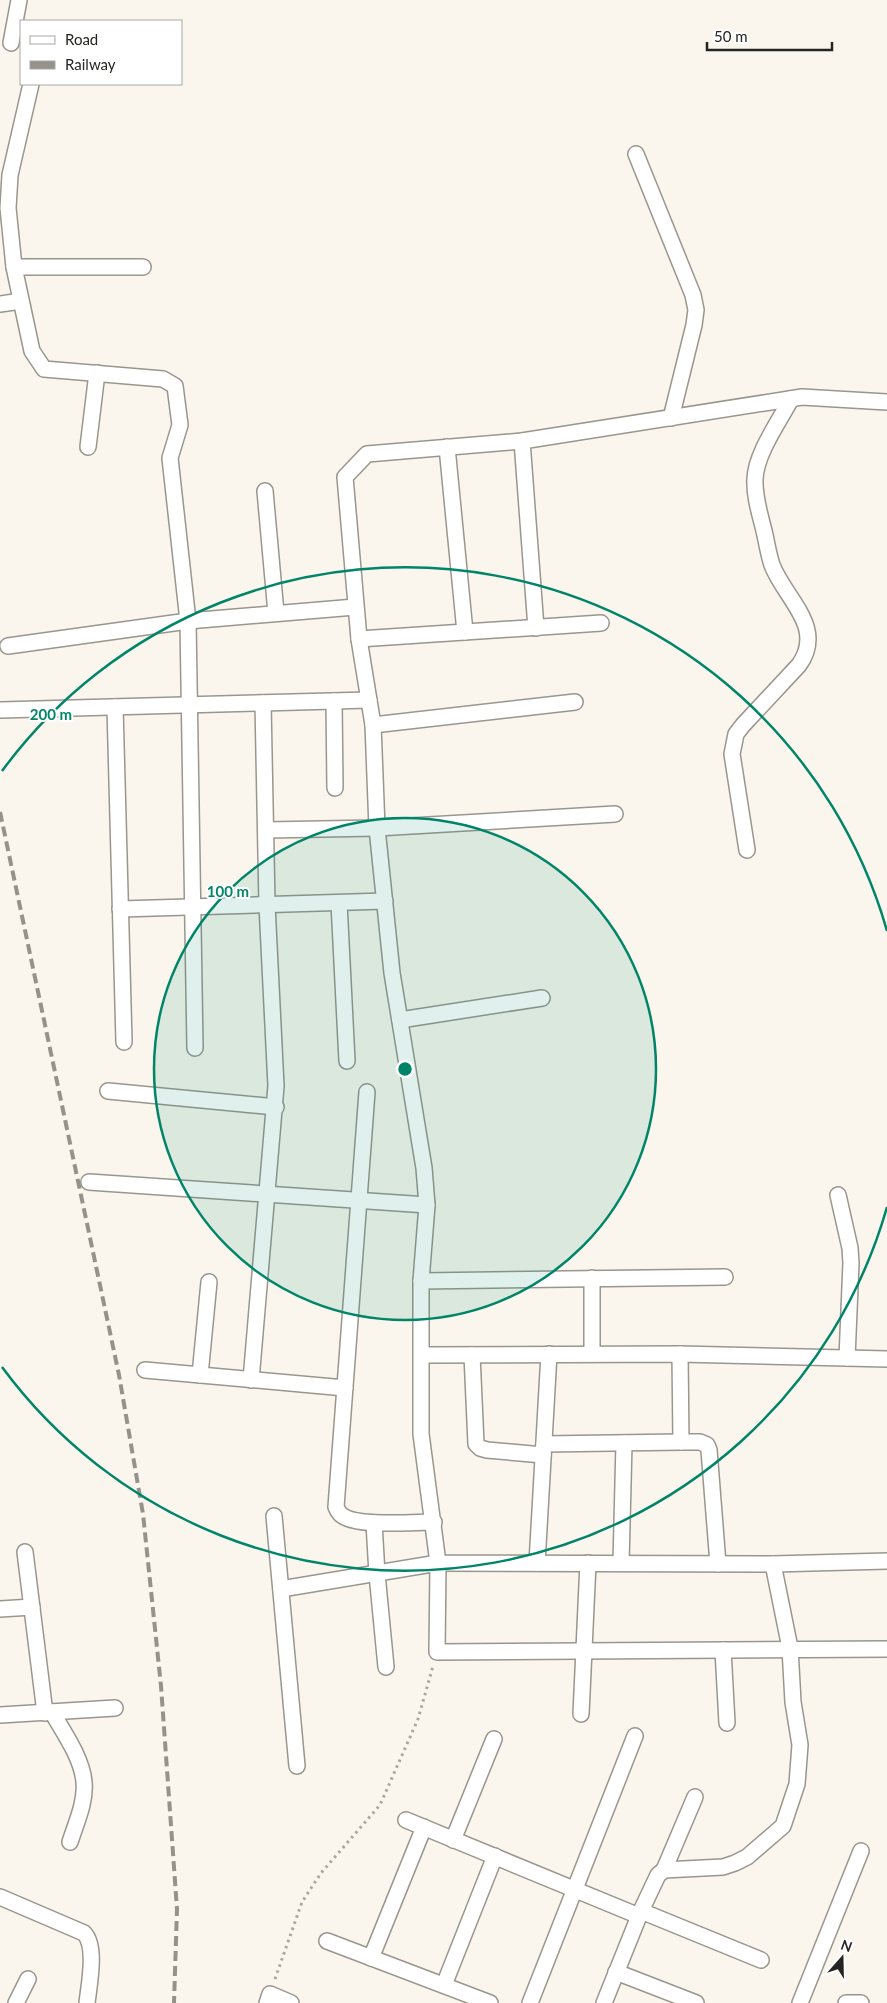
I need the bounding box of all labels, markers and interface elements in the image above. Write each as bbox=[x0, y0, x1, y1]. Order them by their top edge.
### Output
legend bbox=[20, 20, 182, 85]
scale bar bbox=[707, 20, 832, 52]
text: 50 m bbox=[714, 27, 748, 45]
text: Road bbox=[65, 30, 98, 48]
text: Railway bbox=[65, 55, 116, 73]
text: 200 m bbox=[30, 705, 72, 723]
text: 100 m bbox=[207, 882, 249, 900]
centre of rings bbox=[396, 1060, 414, 1078]
north arrow bbox=[817, 1933, 867, 1983]
text: N bbox=[839, 1935, 855, 1955]

